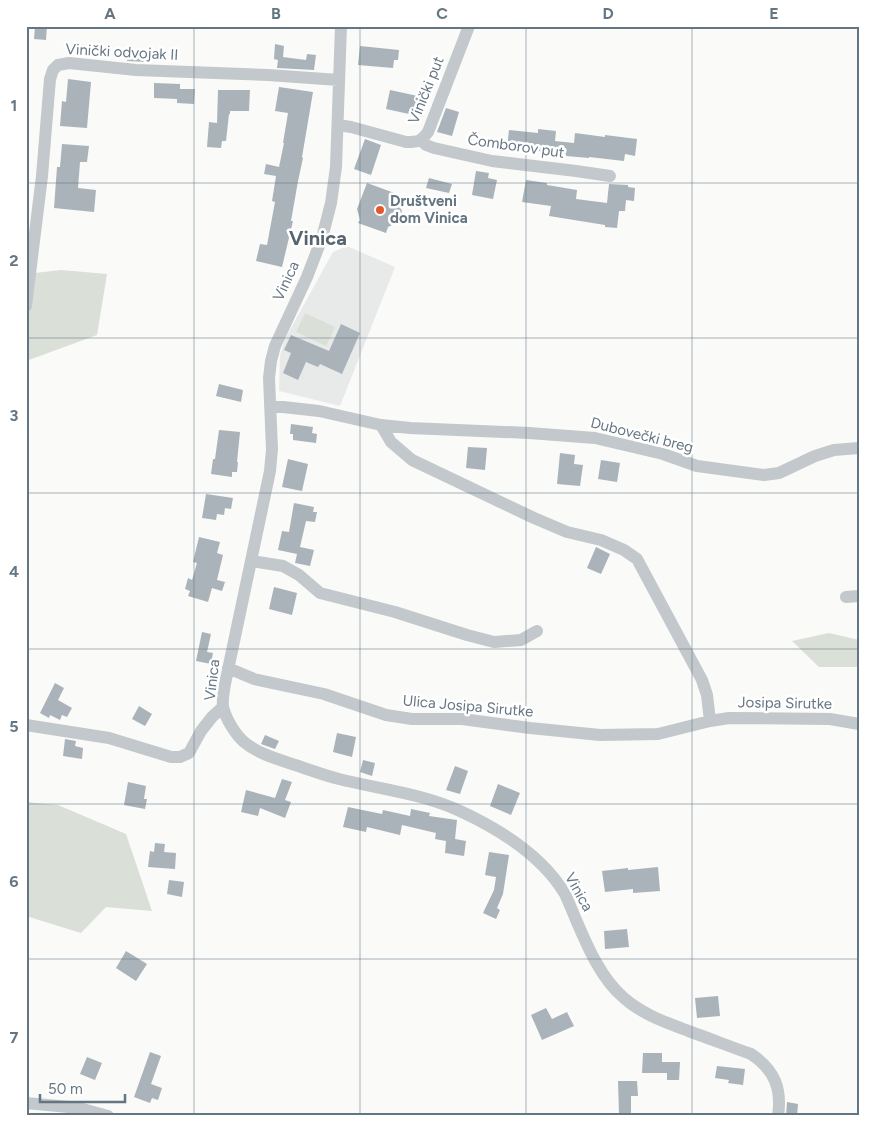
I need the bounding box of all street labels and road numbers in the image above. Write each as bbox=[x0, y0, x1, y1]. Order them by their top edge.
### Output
street label: Vinički odvojak II bbox=[65, 40, 179, 64]
street label: Vinički put bbox=[404, 53, 448, 126]
street label: Čomborov put bbox=[466, 130, 566, 162]
street label: Vinica bbox=[269, 258, 303, 304]
street label: Dubovečki breg bbox=[589, 414, 695, 456]
street label: Vinica bbox=[201, 658, 223, 702]
street label: Ulica Josipa Sirutke bbox=[402, 691, 534, 721]
street label: Josipa Sirutke bbox=[738, 693, 832, 713]
street label: Vinica bbox=[561, 869, 597, 915]

